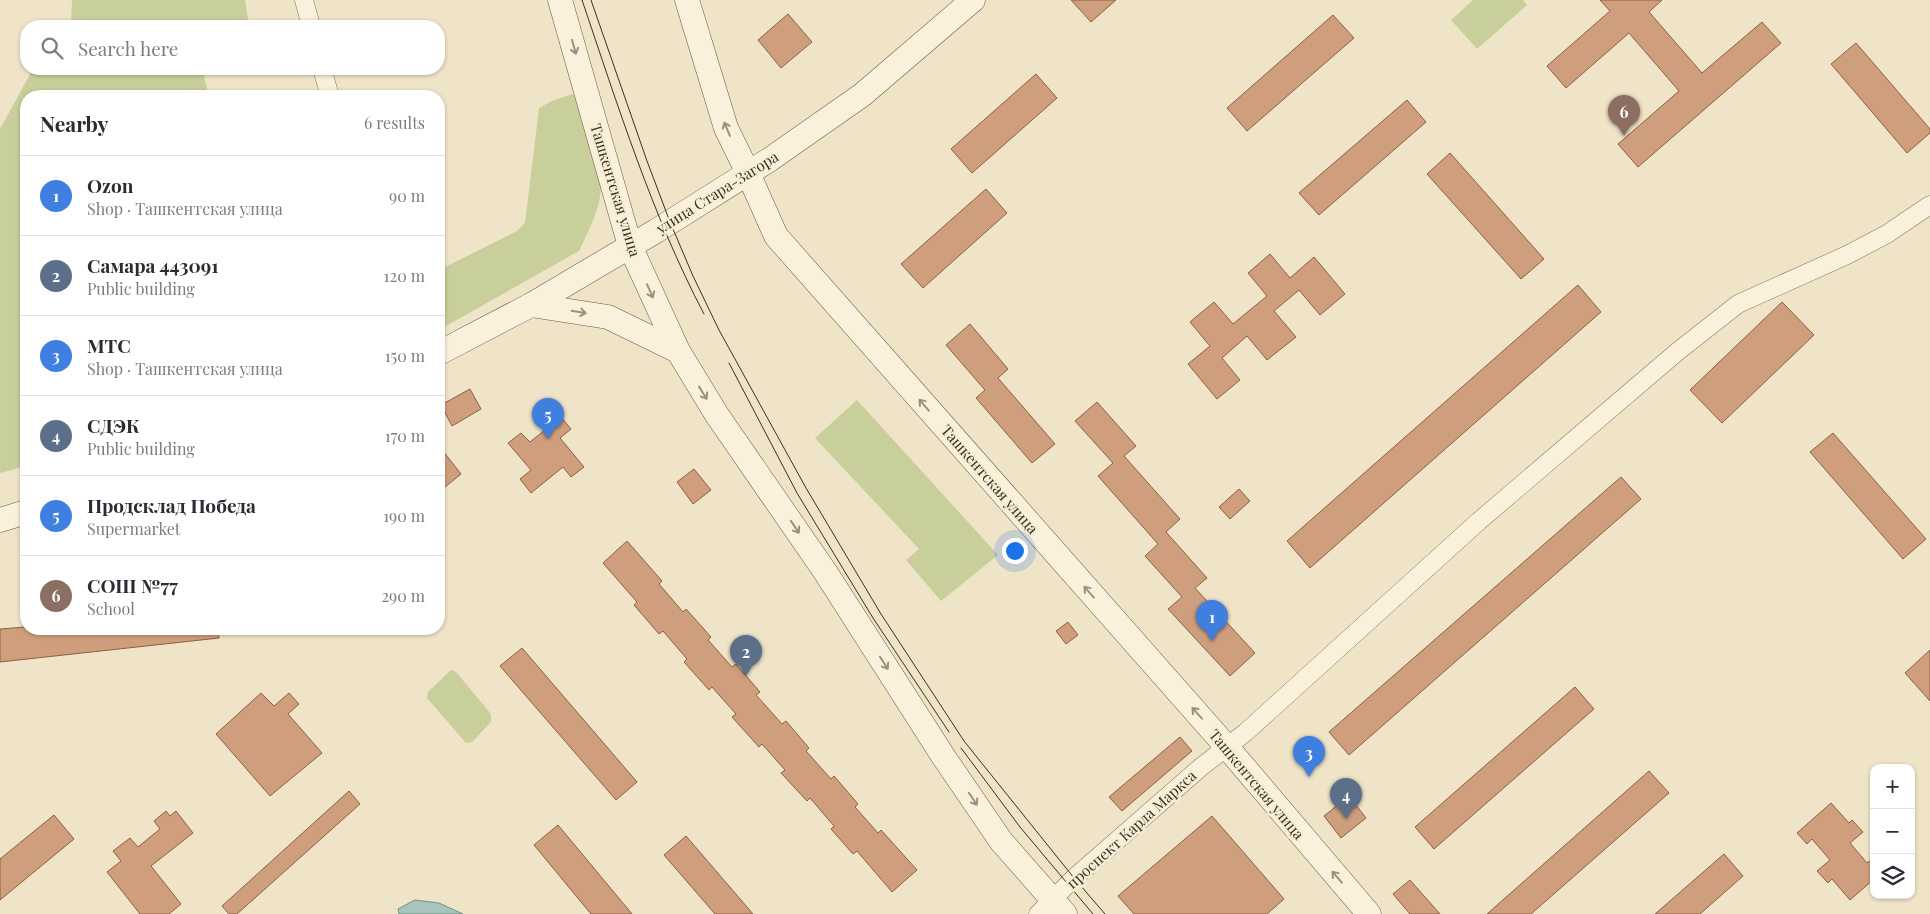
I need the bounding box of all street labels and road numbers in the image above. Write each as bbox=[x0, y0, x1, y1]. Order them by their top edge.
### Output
street label: Ташкентская улица bbox=[586, 121, 646, 260]
street label: улица Стара-Загора bbox=[651, 146, 782, 238]
street label: Ташкентская улица bbox=[937, 420, 1043, 538]
street label: Ташкентская улица bbox=[1205, 725, 1309, 844]
street label: проспект Карла Маркса bbox=[1062, 765, 1201, 893]

